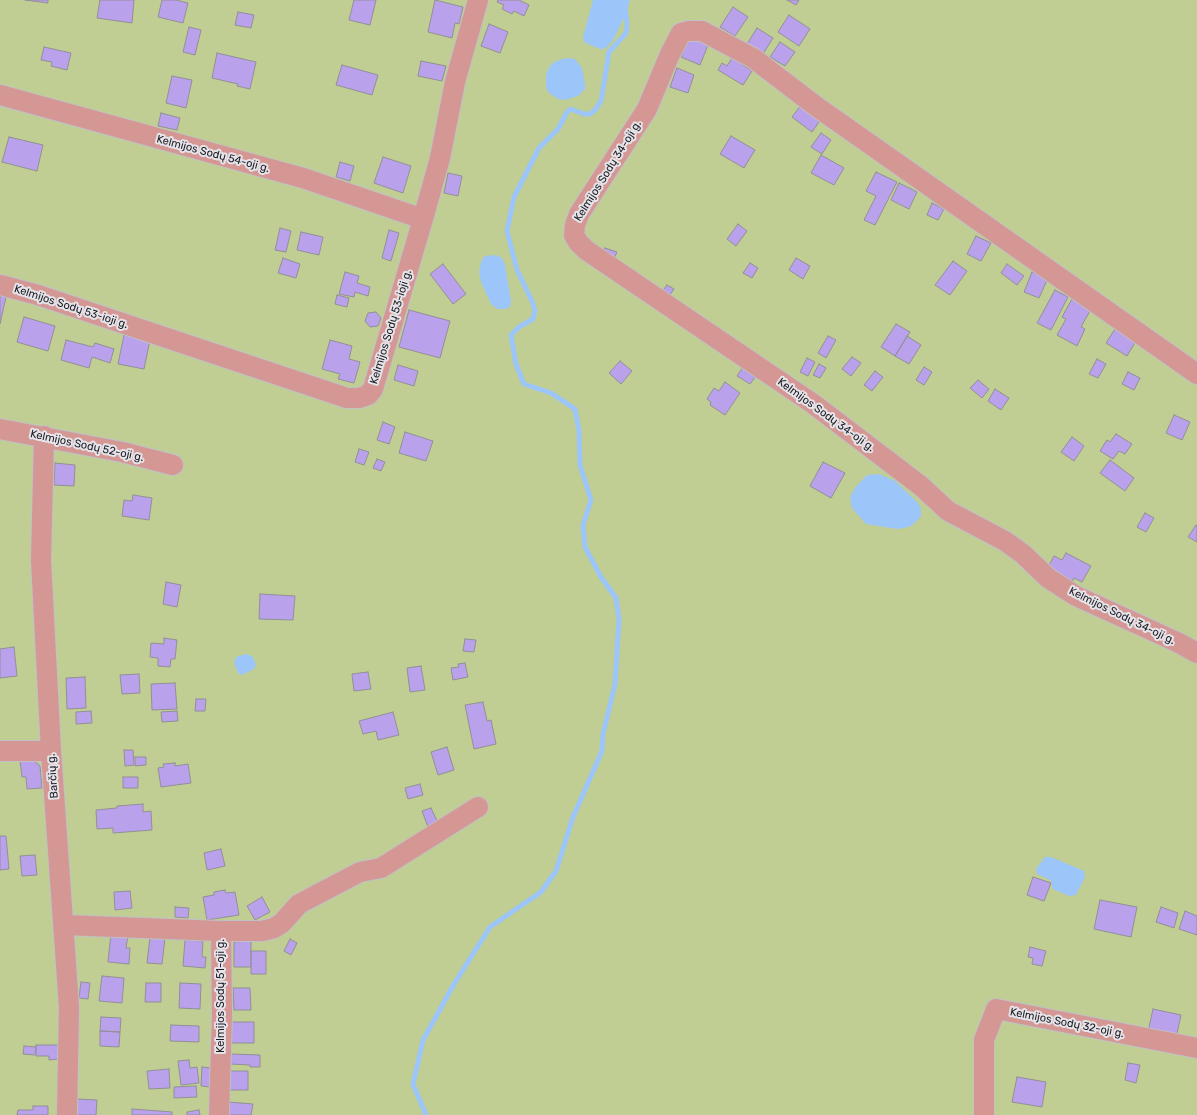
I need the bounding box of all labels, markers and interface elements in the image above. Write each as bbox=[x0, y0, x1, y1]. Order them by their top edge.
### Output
street label: Kelmijos Sodų 34-oji g. bbox=[572, 118, 644, 224]
street label: Kelmijos Sodų 54-oji g. bbox=[155, 133, 271, 175]
street label: Kelmijos Sodų 53-ioji g. bbox=[367, 268, 415, 386]
street label: Kelmijos Sodų 53-ioji g. bbox=[12, 282, 130, 332]
street label: Kelmijos Sodų 34-oji g. bbox=[775, 375, 877, 455]
street label: Kelmijos Sodų 52-oji g. bbox=[29, 428, 145, 464]
street label: Kelmijos Sodų 34-oji g. bbox=[1067, 585, 1177, 647]
street label: Barčių g. bbox=[45, 753, 61, 799]
street label: Kelmijos Sodų 51-oji g. bbox=[214, 939, 228, 1053]
street label: Kelmijos Sodų 32-oji g. bbox=[1009, 1005, 1125, 1041]

